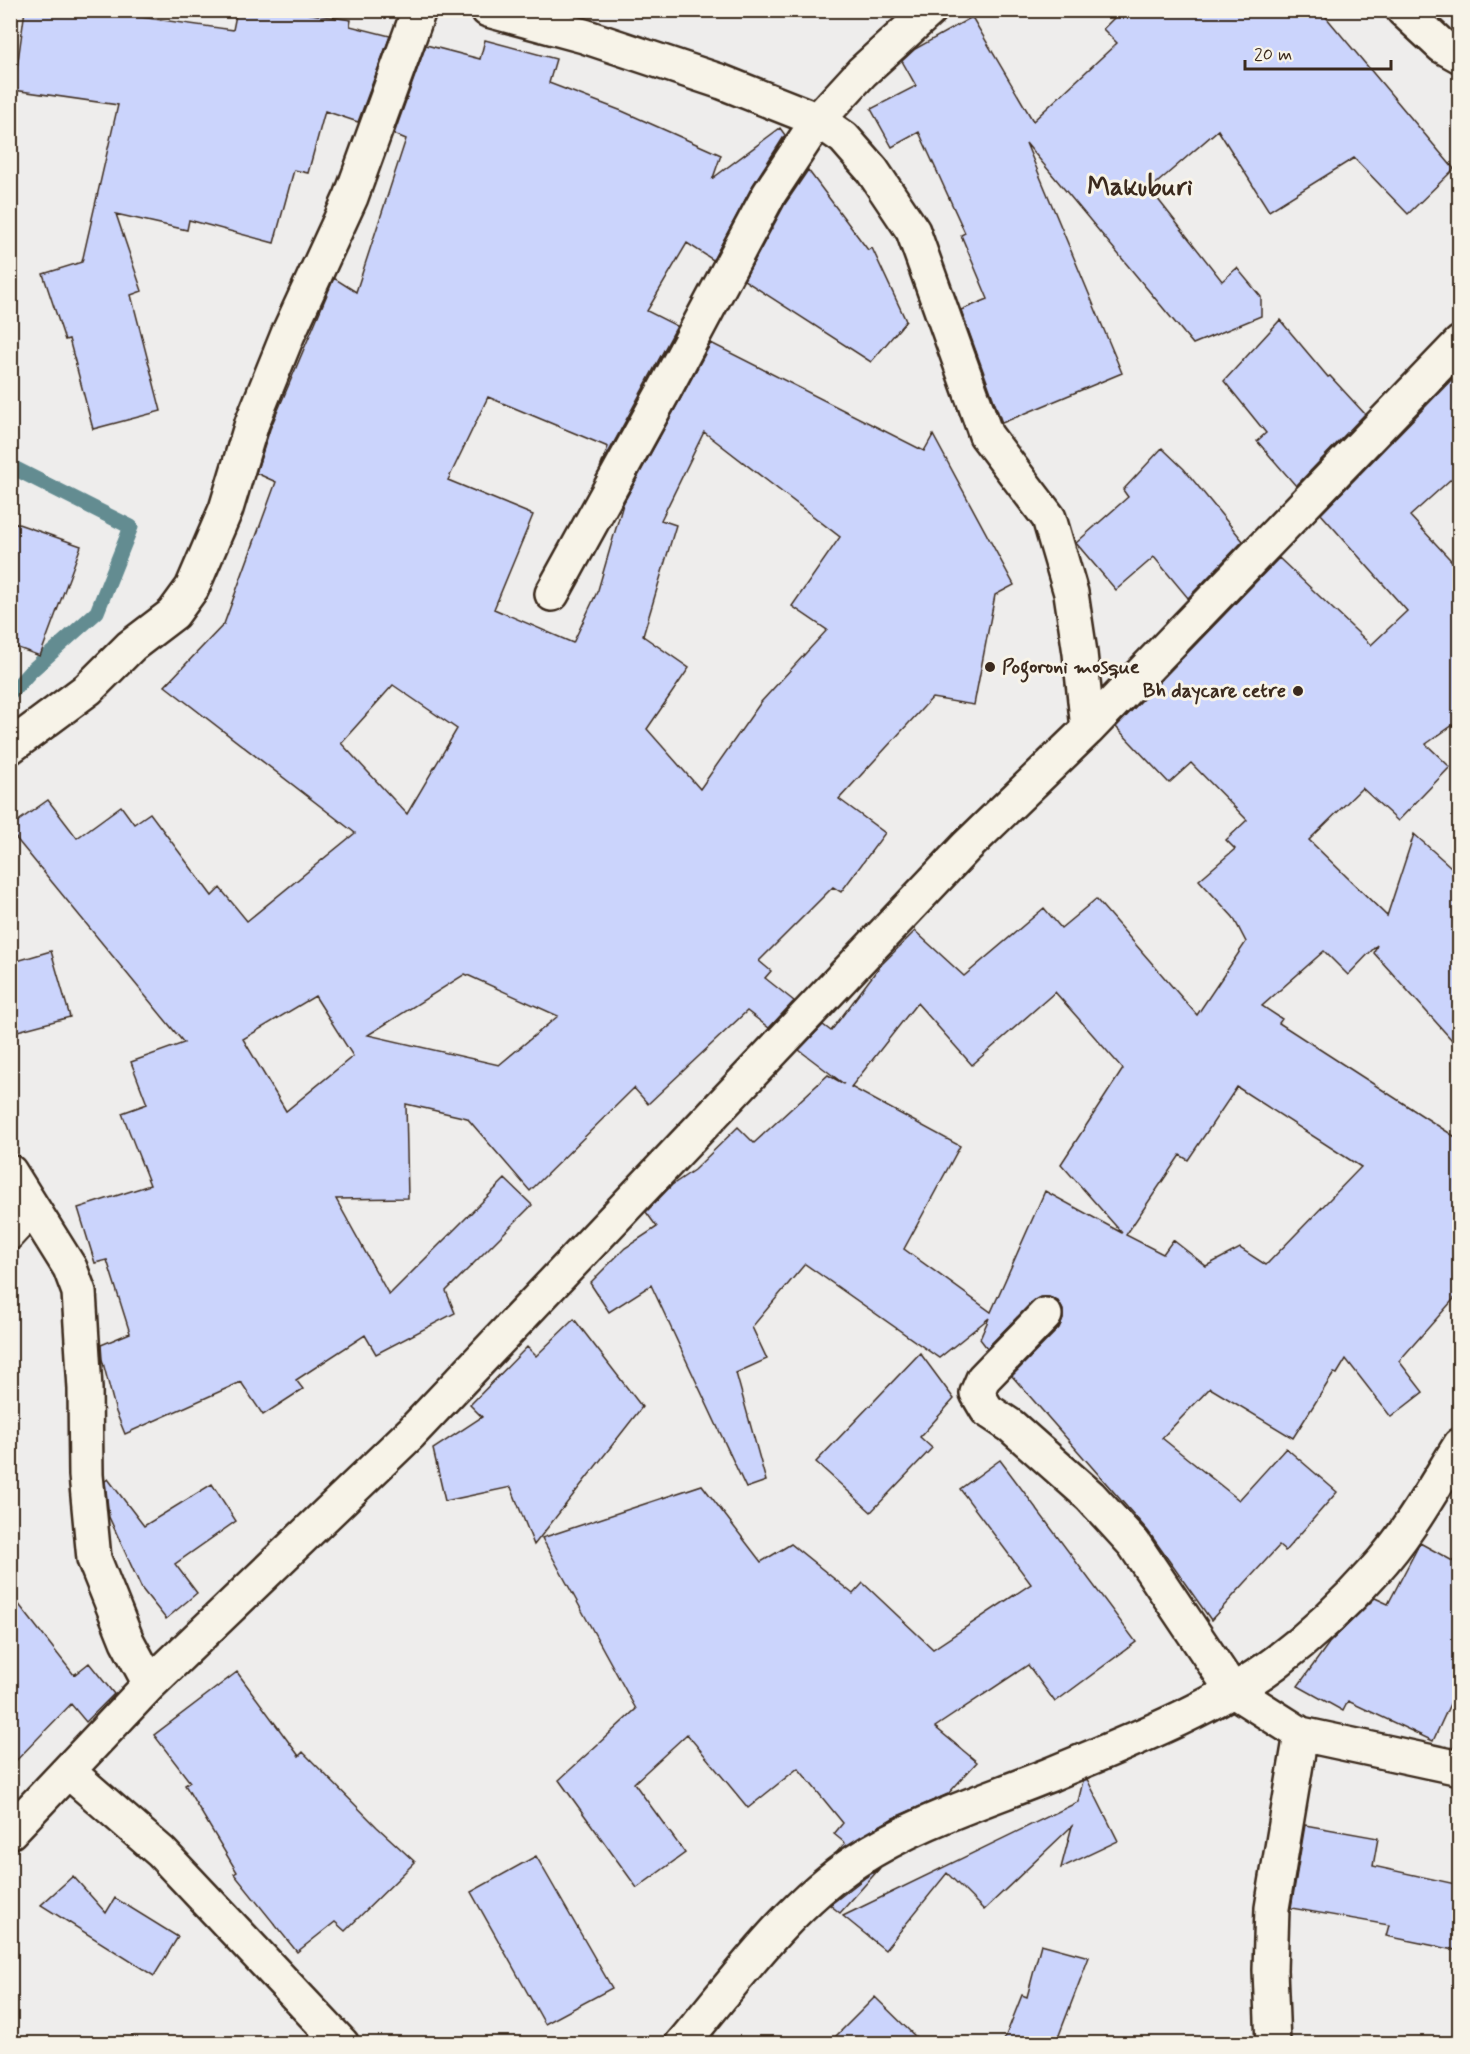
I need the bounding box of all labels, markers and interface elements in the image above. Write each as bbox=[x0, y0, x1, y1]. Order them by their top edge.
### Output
scale bar bbox=[1245, 33, 1390, 71]
text: 20 m bbox=[1254, 43, 1292, 67]
district label: Makuburi bbox=[1087, 171, 1193, 205]
place label: Pogoroni mosque bbox=[1002, 654, 1140, 683]
marker: Pogoroni mosque bbox=[983, 660, 997, 674]
place label: Bh daycare cetre bbox=[1143, 678, 1286, 705]
marker: Bh daycare cetre bbox=[1291, 684, 1305, 698]

